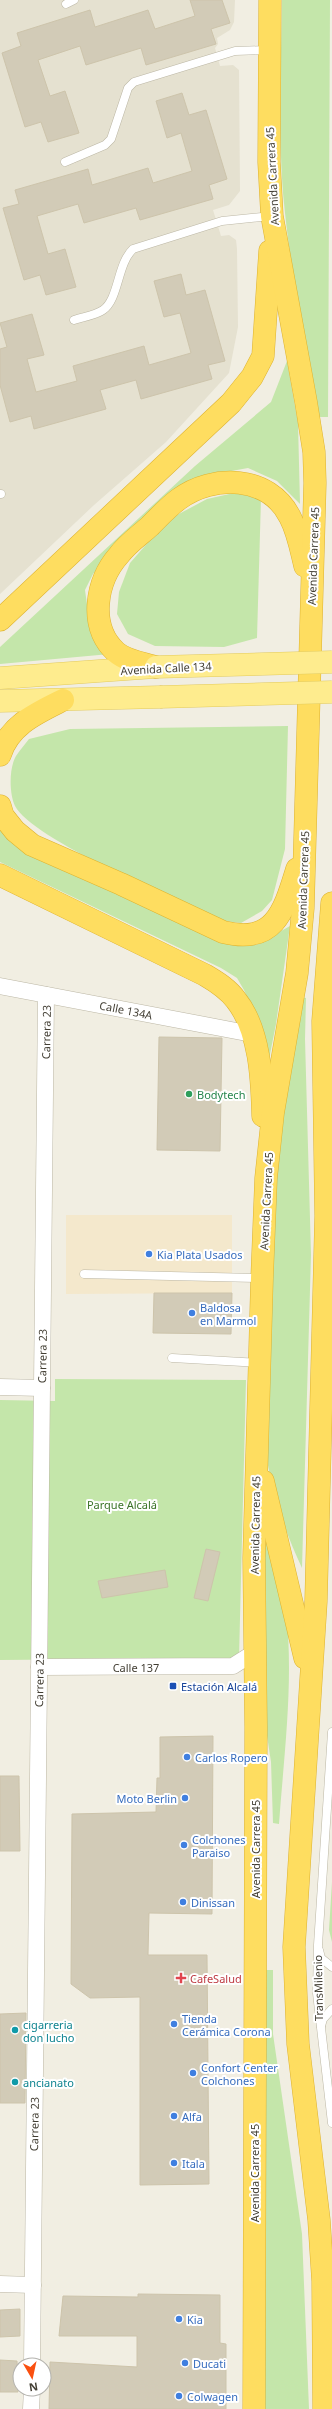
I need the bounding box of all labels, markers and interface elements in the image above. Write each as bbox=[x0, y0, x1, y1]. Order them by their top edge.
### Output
street label: Avenida Carrera 45 bbox=[262, 126, 282, 226]
street label: Avenida Carrera 45 bbox=[304, 507, 322, 605]
street label: Avenida Calle 134 bbox=[120, 658, 213, 678]
street label: Avenida Carrera 45 bbox=[294, 831, 312, 929]
street label: Calle 134A bbox=[98, 998, 155, 1023]
street label: Carrera 23 bbox=[38, 1005, 54, 1059]
place label: Bodytech bbox=[197, 1087, 245, 1102]
marker: Bodytech bbox=[184, 1089, 194, 1099]
street label: Avenida Carrera 45 bbox=[256, 1151, 276, 1251]
place label: Kia Plata Usados bbox=[157, 1247, 243, 1262]
marker: Kia Plata Usados bbox=[144, 1249, 154, 1259]
place label: Baldosa en Marmol bbox=[200, 1300, 256, 1328]
marker: Baldosa en Marmol bbox=[187, 1308, 197, 1318]
street label: Carrera 23 bbox=[34, 1329, 50, 1383]
street label: Avenida Carrera 45 bbox=[247, 1476, 263, 1574]
park label: Parque Alcalá bbox=[87, 1497, 157, 1512]
street label: Carrera 23 bbox=[31, 1653, 47, 1707]
street label: Calle 137 bbox=[113, 1660, 159, 1675]
place label: Estación Alcalá bbox=[181, 1679, 257, 1694]
marker: Estación Alcalá bbox=[168, 1681, 178, 1691]
place label: Carlos Ropero bbox=[195, 1750, 268, 1765]
marker: Carlos Ropero bbox=[182, 1752, 192, 1762]
place label: Moto Berlin bbox=[117, 1791, 177, 1806]
marker: Moto Berlin bbox=[180, 1793, 190, 1803]
street label: Avenida Carrera 45 bbox=[248, 1800, 263, 1898]
place label: Colchones Paraiso bbox=[192, 1832, 245, 1860]
marker: Colchones Paraiso bbox=[179, 1840, 189, 1850]
place label: Dinissan bbox=[191, 1895, 235, 1910]
marker: Dinissan bbox=[178, 1897, 188, 1907]
street label: TransMilenio bbox=[310, 1954, 326, 2021]
place label: CafeSalud bbox=[190, 1971, 242, 1986]
marker: CafeSalud bbox=[175, 1972, 187, 1984]
place label: Tienda Cerámica Corona bbox=[182, 2011, 271, 2039]
place label: cigarreria don lucho bbox=[23, 2017, 75, 2045]
marker: Tienda Cerámica Corona bbox=[169, 2019, 179, 2029]
marker: cigarreria don lucho bbox=[10, 2025, 20, 2035]
place label: Confort Center Colchones bbox=[201, 2060, 278, 2088]
marker: Confort Center Colchones bbox=[188, 2068, 198, 2078]
place label: ancianato bbox=[23, 2075, 74, 2090]
marker: ancianato bbox=[10, 2077, 20, 2087]
street label: Carrera 23 bbox=[26, 2097, 42, 2151]
place label: Alfa bbox=[182, 2109, 202, 2124]
marker: Alfa bbox=[169, 2111, 179, 2121]
street label: Avenida Carrera 45 bbox=[247, 2124, 262, 2222]
place label: Itala bbox=[182, 2156, 205, 2171]
marker: Itala bbox=[169, 2158, 179, 2168]
place label: Kia bbox=[187, 2312, 203, 2327]
marker: Kia bbox=[174, 2314, 184, 2324]
place label: Ducati bbox=[193, 2356, 226, 2371]
north arrow bbox=[12, 2357, 52, 2397]
marker: Ducati bbox=[180, 2358, 190, 2368]
text: N bbox=[28, 2379, 39, 2395]
place label: Colwagen bbox=[187, 2389, 238, 2404]
marker: Colwagen bbox=[174, 2391, 184, 2401]

